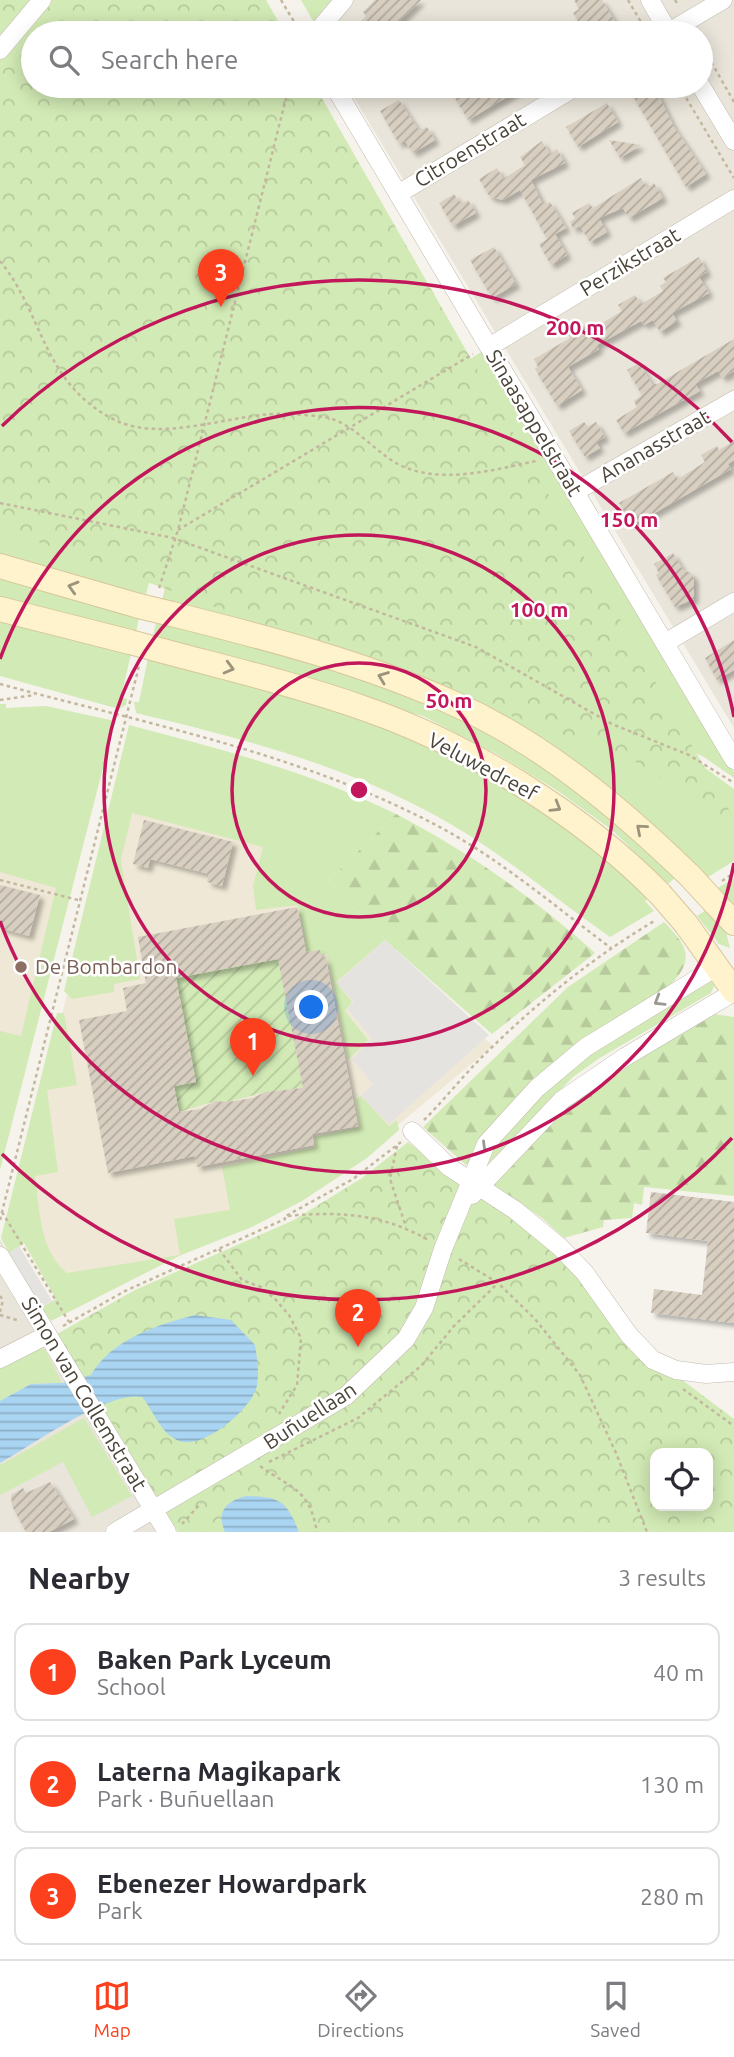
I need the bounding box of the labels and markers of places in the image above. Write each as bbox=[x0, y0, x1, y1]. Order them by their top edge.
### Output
pin: 3 bbox=[198, 249, 244, 307]
centre of rings bbox=[347, 778, 371, 802]
place label: De Bombardon bbox=[35, 954, 178, 978]
marker: De Bombardon bbox=[13, 959, 29, 975]
pin: 1 bbox=[230, 1018, 276, 1076]
pin: 2 bbox=[335, 1289, 381, 1347]

